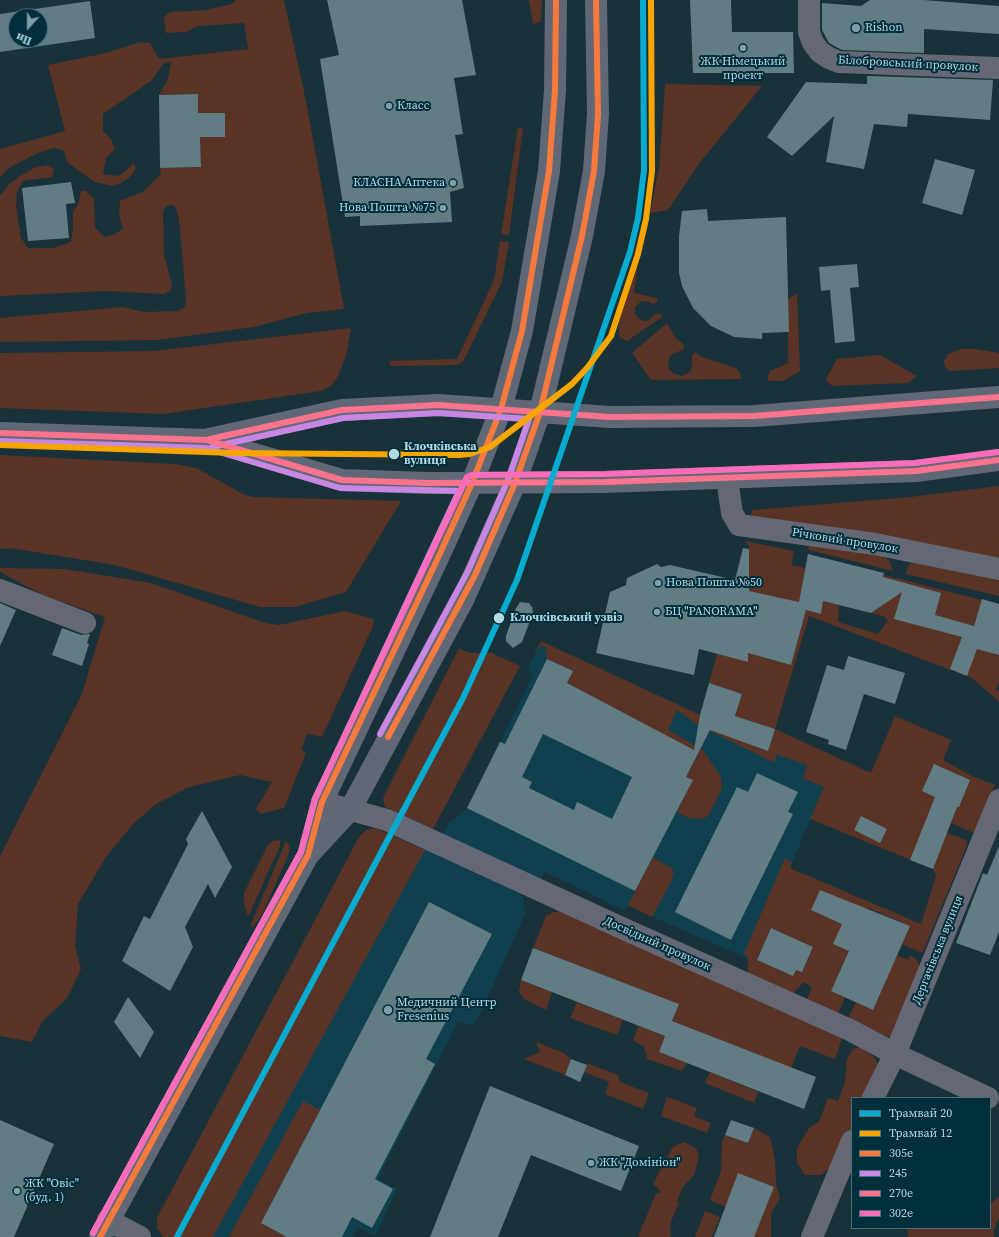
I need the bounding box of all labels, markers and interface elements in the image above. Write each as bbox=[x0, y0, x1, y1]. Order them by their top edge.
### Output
north arrow bbox=[8, 8, 48, 48]
place label: Rishon bbox=[865, 21, 903, 35]
marker: Rishon bbox=[850, 22, 862, 34]
text: Пн bbox=[14, 29, 34, 48]
marker: ЖК Німецький проект bbox=[738, 43, 748, 53]
street label: Білобровський провулок bbox=[838, 53, 978, 75]
place label: ЖК Німецький проект bbox=[700, 55, 786, 83]
place label: Класс bbox=[397, 99, 430, 113]
marker: Класс bbox=[384, 101, 394, 111]
place label: КЛАСНА Аптека bbox=[353, 176, 445, 190]
marker: КЛАСНА Аптека bbox=[448, 178, 458, 188]
place label: Нова Пошта №75 bbox=[339, 201, 435, 215]
marker: Нова Пошта №75 bbox=[438, 203, 448, 213]
place label: Клочківська вулиця bbox=[404, 440, 477, 468]
marker: Клочківська вулиця bbox=[387, 447, 401, 461]
street label: Річковий провулок bbox=[791, 525, 899, 557]
place label: Нова Пошта №50 bbox=[666, 576, 762, 590]
marker: Нова Пошта №50 bbox=[653, 578, 663, 588]
place label: БЦ "PANORAMA" bbox=[665, 605, 757, 619]
marker: БЦ "PANORAMA" bbox=[652, 607, 662, 617]
marker: Клочківський узвіз bbox=[492, 611, 506, 625]
place label: Клочківський узвіз bbox=[510, 611, 622, 625]
street label: Дергачівська вулиця bbox=[910, 893, 966, 1007]
street label: Досвідний провулок bbox=[601, 914, 713, 974]
place label: Медичний Центр Fresenius bbox=[397, 996, 497, 1024]
marker: Медичний Центр Fresenius bbox=[382, 1004, 394, 1016]
legend bbox=[851, 1097, 991, 1229]
text: Трамвай 20 bbox=[889, 1105, 952, 1121]
text: Трамвай 12 bbox=[889, 1125, 952, 1141]
text: 305e bbox=[889, 1145, 913, 1161]
place label: ЖК "Домініон" bbox=[599, 1156, 680, 1170]
marker: ЖК "Домініон" bbox=[586, 1158, 596, 1168]
text: 245 bbox=[889, 1165, 907, 1181]
place label: ЖК "Овіс" (буд. 1) bbox=[25, 1177, 79, 1205]
text: 270е bbox=[889, 1185, 913, 1201]
marker: ЖК "Овіс" (буд. 1) bbox=[12, 1186, 22, 1196]
text: 302е bbox=[889, 1205, 913, 1221]

